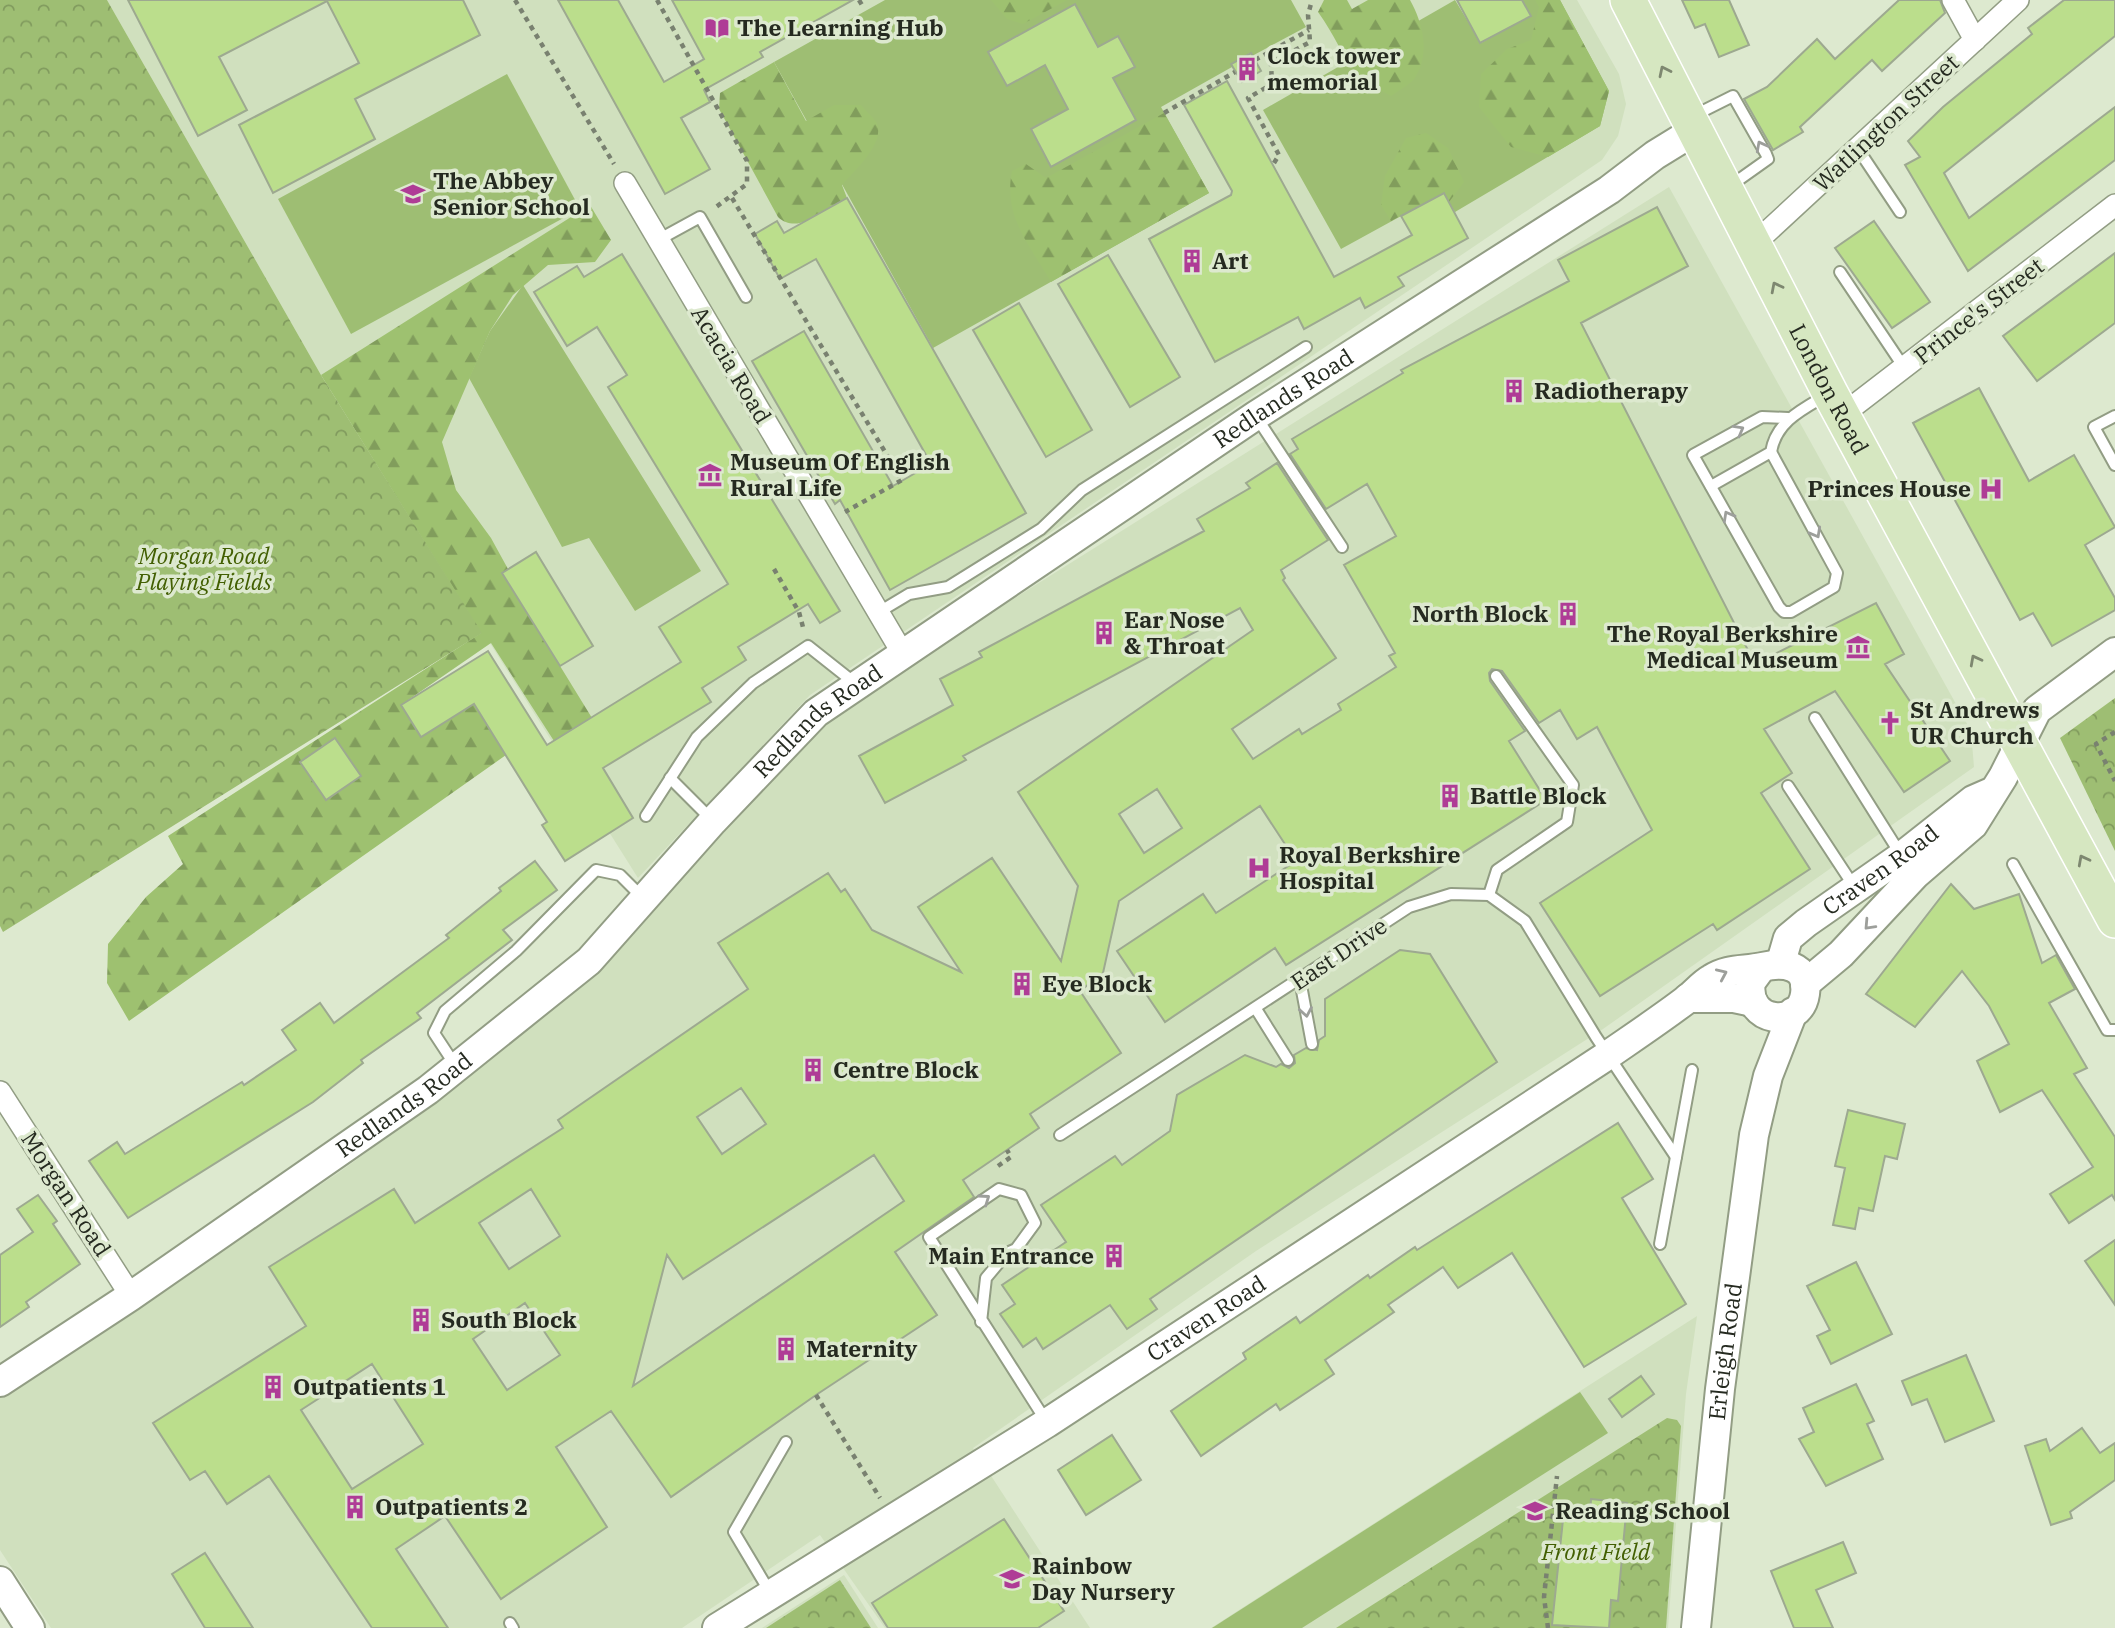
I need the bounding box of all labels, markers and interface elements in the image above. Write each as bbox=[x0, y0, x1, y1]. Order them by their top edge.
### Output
place label: The Learning Hub bbox=[737, 12, 944, 42]
library icon: The Learning Hub bbox=[703, 14, 731, 42]
place label: Clock tower memorial bbox=[1267, 40, 1401, 96]
street label: Watlington Street bbox=[1806, 47, 1964, 197]
building icon: Clock tower memorial bbox=[1233, 55, 1261, 83]
one-way arrow bbox=[1658, 66, 1672, 78]
one-way arrow bbox=[1756, 140, 1770, 153]
place label: The Abbey Senior School bbox=[433, 165, 590, 221]
school or university icon: The Abbey Senior School bbox=[399, 180, 427, 208]
place label: Art bbox=[1212, 245, 1249, 275]
building icon: Art bbox=[1178, 247, 1206, 275]
street label: Prince's Street bbox=[1907, 250, 2049, 370]
one-way arrow bbox=[1770, 282, 1784, 294]
street label: Acacia Road bbox=[685, 300, 779, 429]
street label: London Road bbox=[1783, 319, 1876, 459]
street label: Redlands Road bbox=[1207, 341, 1359, 454]
place label: Radiotherapy bbox=[1534, 375, 1688, 405]
building icon: Radiotherapy bbox=[1500, 377, 1528, 405]
one-way arrow bbox=[1732, 425, 1744, 438]
place label: Museum Of English Rural Life bbox=[730, 446, 950, 502]
museum icon: Museum Of English Rural Life bbox=[696, 461, 724, 489]
place label: Princes House bbox=[1807, 473, 1971, 503]
hospital icon: Princes House bbox=[1977, 475, 2005, 503]
one-way arrow bbox=[1723, 511, 1736, 524]
one-way arrow bbox=[1808, 526, 1821, 539]
park label: Morgan Road Playing Fields bbox=[135, 540, 272, 596]
place label: North Block bbox=[1412, 598, 1549, 628]
building icon: North Block bbox=[1554, 600, 1582, 628]
place label: Ear Nose & Throat bbox=[1124, 604, 1225, 660]
place label: The Royal Berkshire Medical Museum bbox=[1607, 618, 1838, 674]
building icon: Ear Nose & Throat bbox=[1090, 619, 1118, 647]
museum icon: The Royal Berkshire Medical Museum bbox=[1844, 633, 1872, 661]
one-way arrow bbox=[1970, 655, 1984, 668]
street label: Redlands Road bbox=[746, 657, 888, 784]
place label: St Andrews UR Church bbox=[1910, 694, 2040, 750]
church icon: St Andrews UR Church bbox=[1876, 709, 1904, 737]
place label: Battle Block bbox=[1470, 780, 1607, 810]
building icon: Battle Block bbox=[1436, 782, 1464, 810]
street label: Craven Road bbox=[1816, 817, 1944, 921]
place label: Royal Berkshire Hospital bbox=[1279, 839, 1460, 895]
hospital icon: Royal Berkshire Hospital bbox=[1245, 854, 1273, 882]
one-way arrow bbox=[2078, 855, 2091, 867]
street label: East Drive bbox=[1285, 910, 1392, 996]
one-way arrow bbox=[1864, 917, 1877, 930]
place label: Eye Block bbox=[1042, 968, 1153, 998]
one-way arrow bbox=[1714, 968, 1727, 982]
building icon: Eye Block bbox=[1008, 970, 1036, 998]
one-way arrow bbox=[1298, 1006, 1313, 1018]
street label: Redlands Road bbox=[329, 1045, 478, 1164]
place label: Centre Block bbox=[833, 1054, 979, 1084]
building icon: Centre Block bbox=[799, 1056, 827, 1084]
street label: Morgan Road bbox=[15, 1125, 118, 1262]
one-way arrow bbox=[978, 1194, 991, 1207]
place label: Main Entrance bbox=[928, 1240, 1094, 1270]
building icon: Main Entrance bbox=[1100, 1242, 1128, 1270]
street label: Craven Road bbox=[1141, 1268, 1271, 1368]
street label: Erleigh Road bbox=[1701, 1281, 1748, 1422]
place label: South Block bbox=[441, 1304, 577, 1334]
building icon: South Block bbox=[407, 1306, 435, 1334]
place label: Maternity bbox=[806, 1333, 917, 1363]
building icon: Maternity bbox=[772, 1335, 800, 1363]
place label: Outpatients 1 bbox=[293, 1371, 446, 1401]
building icon: Outpatients 1 bbox=[259, 1373, 287, 1401]
place label: Outpatients 2 bbox=[375, 1491, 528, 1521]
building icon: Outpatients 2 bbox=[341, 1493, 369, 1521]
place label: Reading School bbox=[1555, 1495, 1730, 1525]
school or university icon: Reading School bbox=[1521, 1497, 1549, 1525]
park label: Front Field bbox=[1541, 1536, 1651, 1566]
place label: Rainbow Day Nursery bbox=[1032, 1550, 1175, 1606]
school or university icon: Rainbow Day Nursery bbox=[998, 1565, 1026, 1593]

